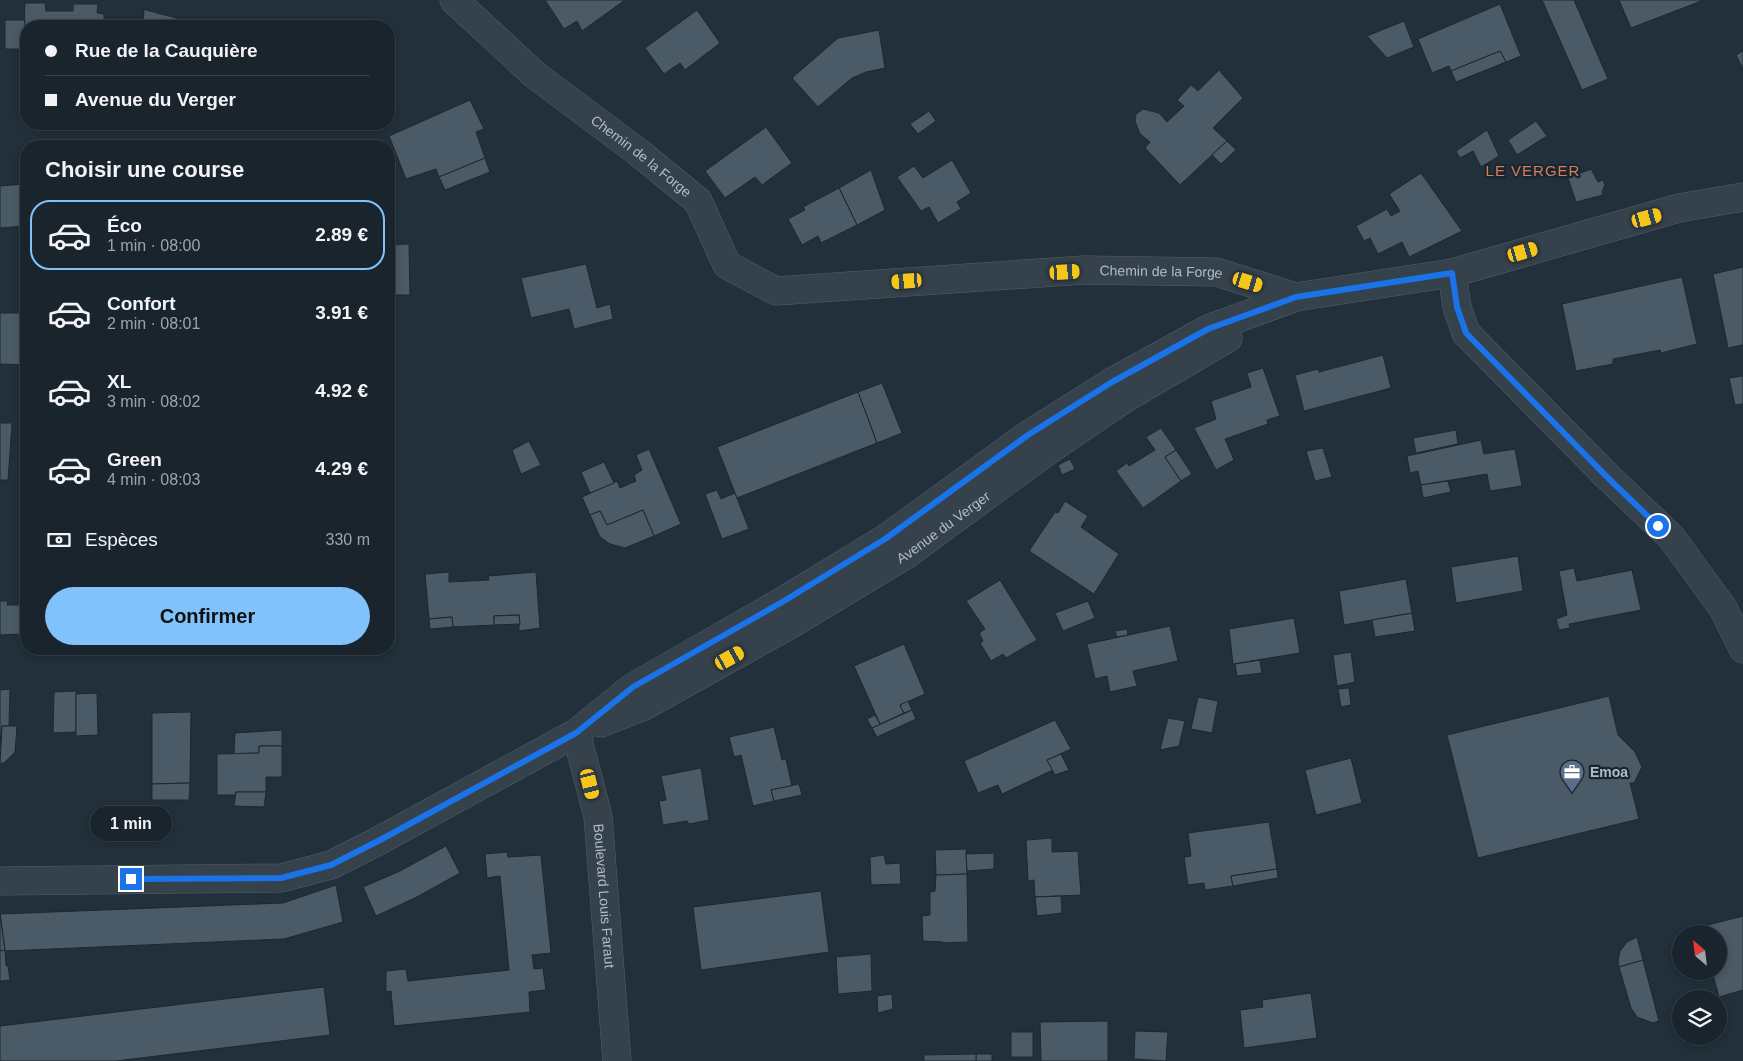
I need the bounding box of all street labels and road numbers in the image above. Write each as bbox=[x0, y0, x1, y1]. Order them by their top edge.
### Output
street label: Chemin de la Forge bbox=[588, 112, 695, 200]
street label: Chemin de la Forge bbox=[1099, 262, 1225, 282]
street label: Avenue du Verger bbox=[893, 488, 993, 567]
street label: Boulevard Louis Faraut bbox=[591, 823, 618, 969]

